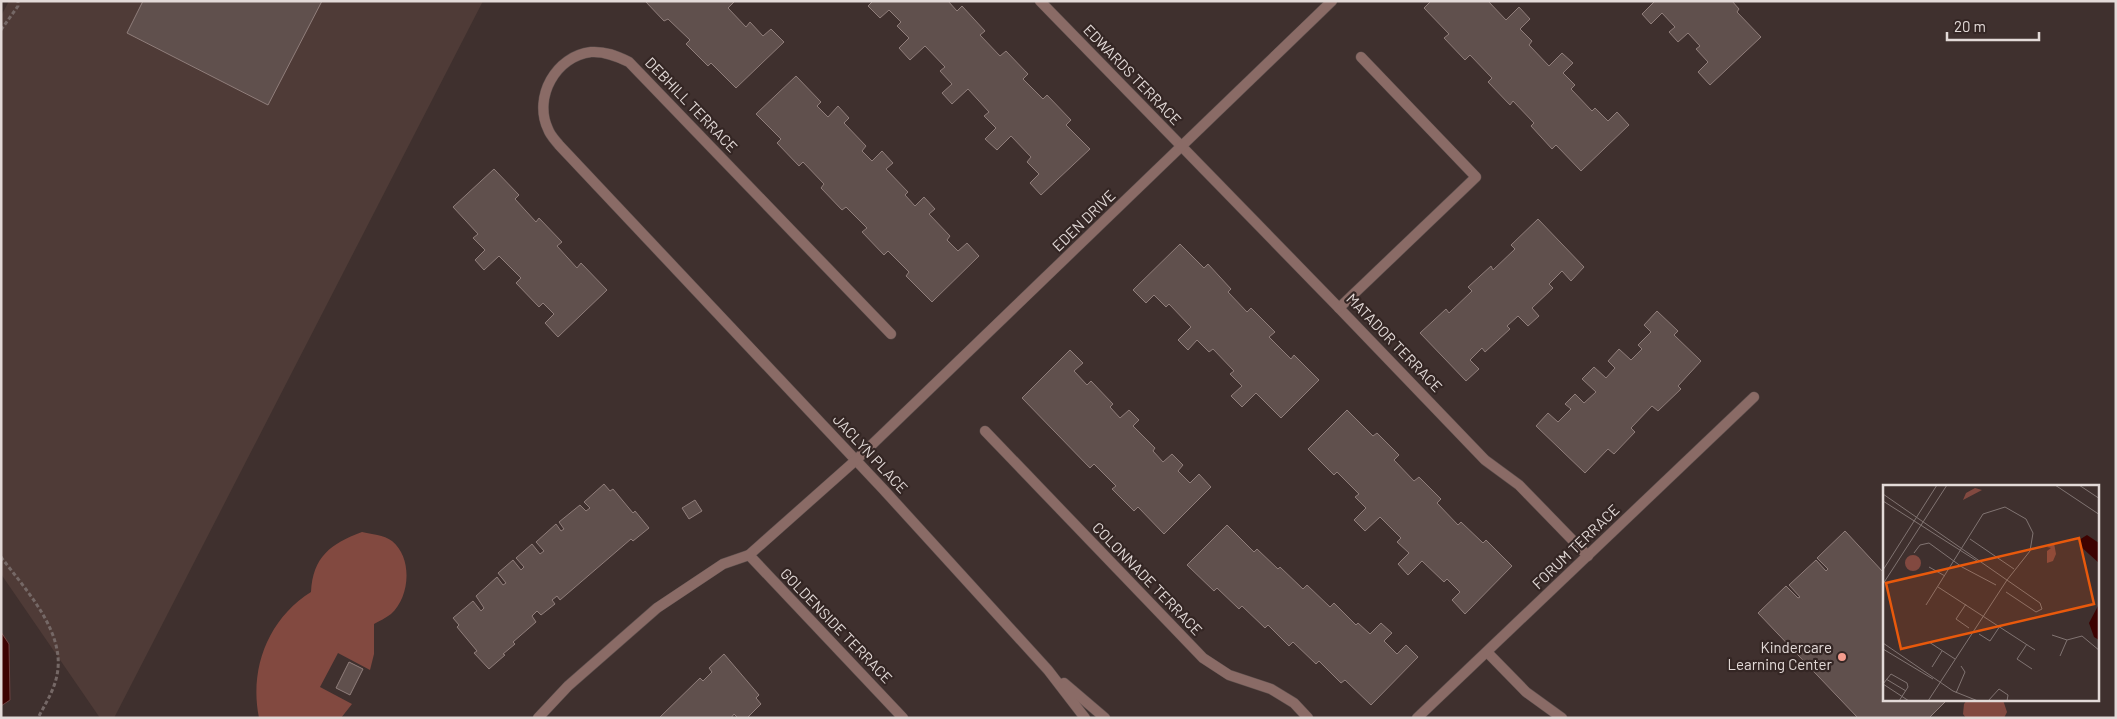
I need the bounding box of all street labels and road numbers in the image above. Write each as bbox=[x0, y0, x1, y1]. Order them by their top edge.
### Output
street label: EDWARDS TERRACE bbox=[1080, 20, 1185, 128]
street label: DEBHILL TERRACE bbox=[642, 53, 742, 156]
street label: EDEN DRIVE bbox=[1048, 186, 1119, 255]
street label: MATADOR TERRACE bbox=[1343, 289, 1446, 395]
street label: JACLYN PLACE bbox=[830, 410, 912, 497]
street label: FORUM TERRACE bbox=[1528, 500, 1623, 592]
street label: COLONNADE TERRACE bbox=[1089, 518, 1206, 639]
street label: GOLDENSIDE TERRACE bbox=[777, 564, 896, 687]

